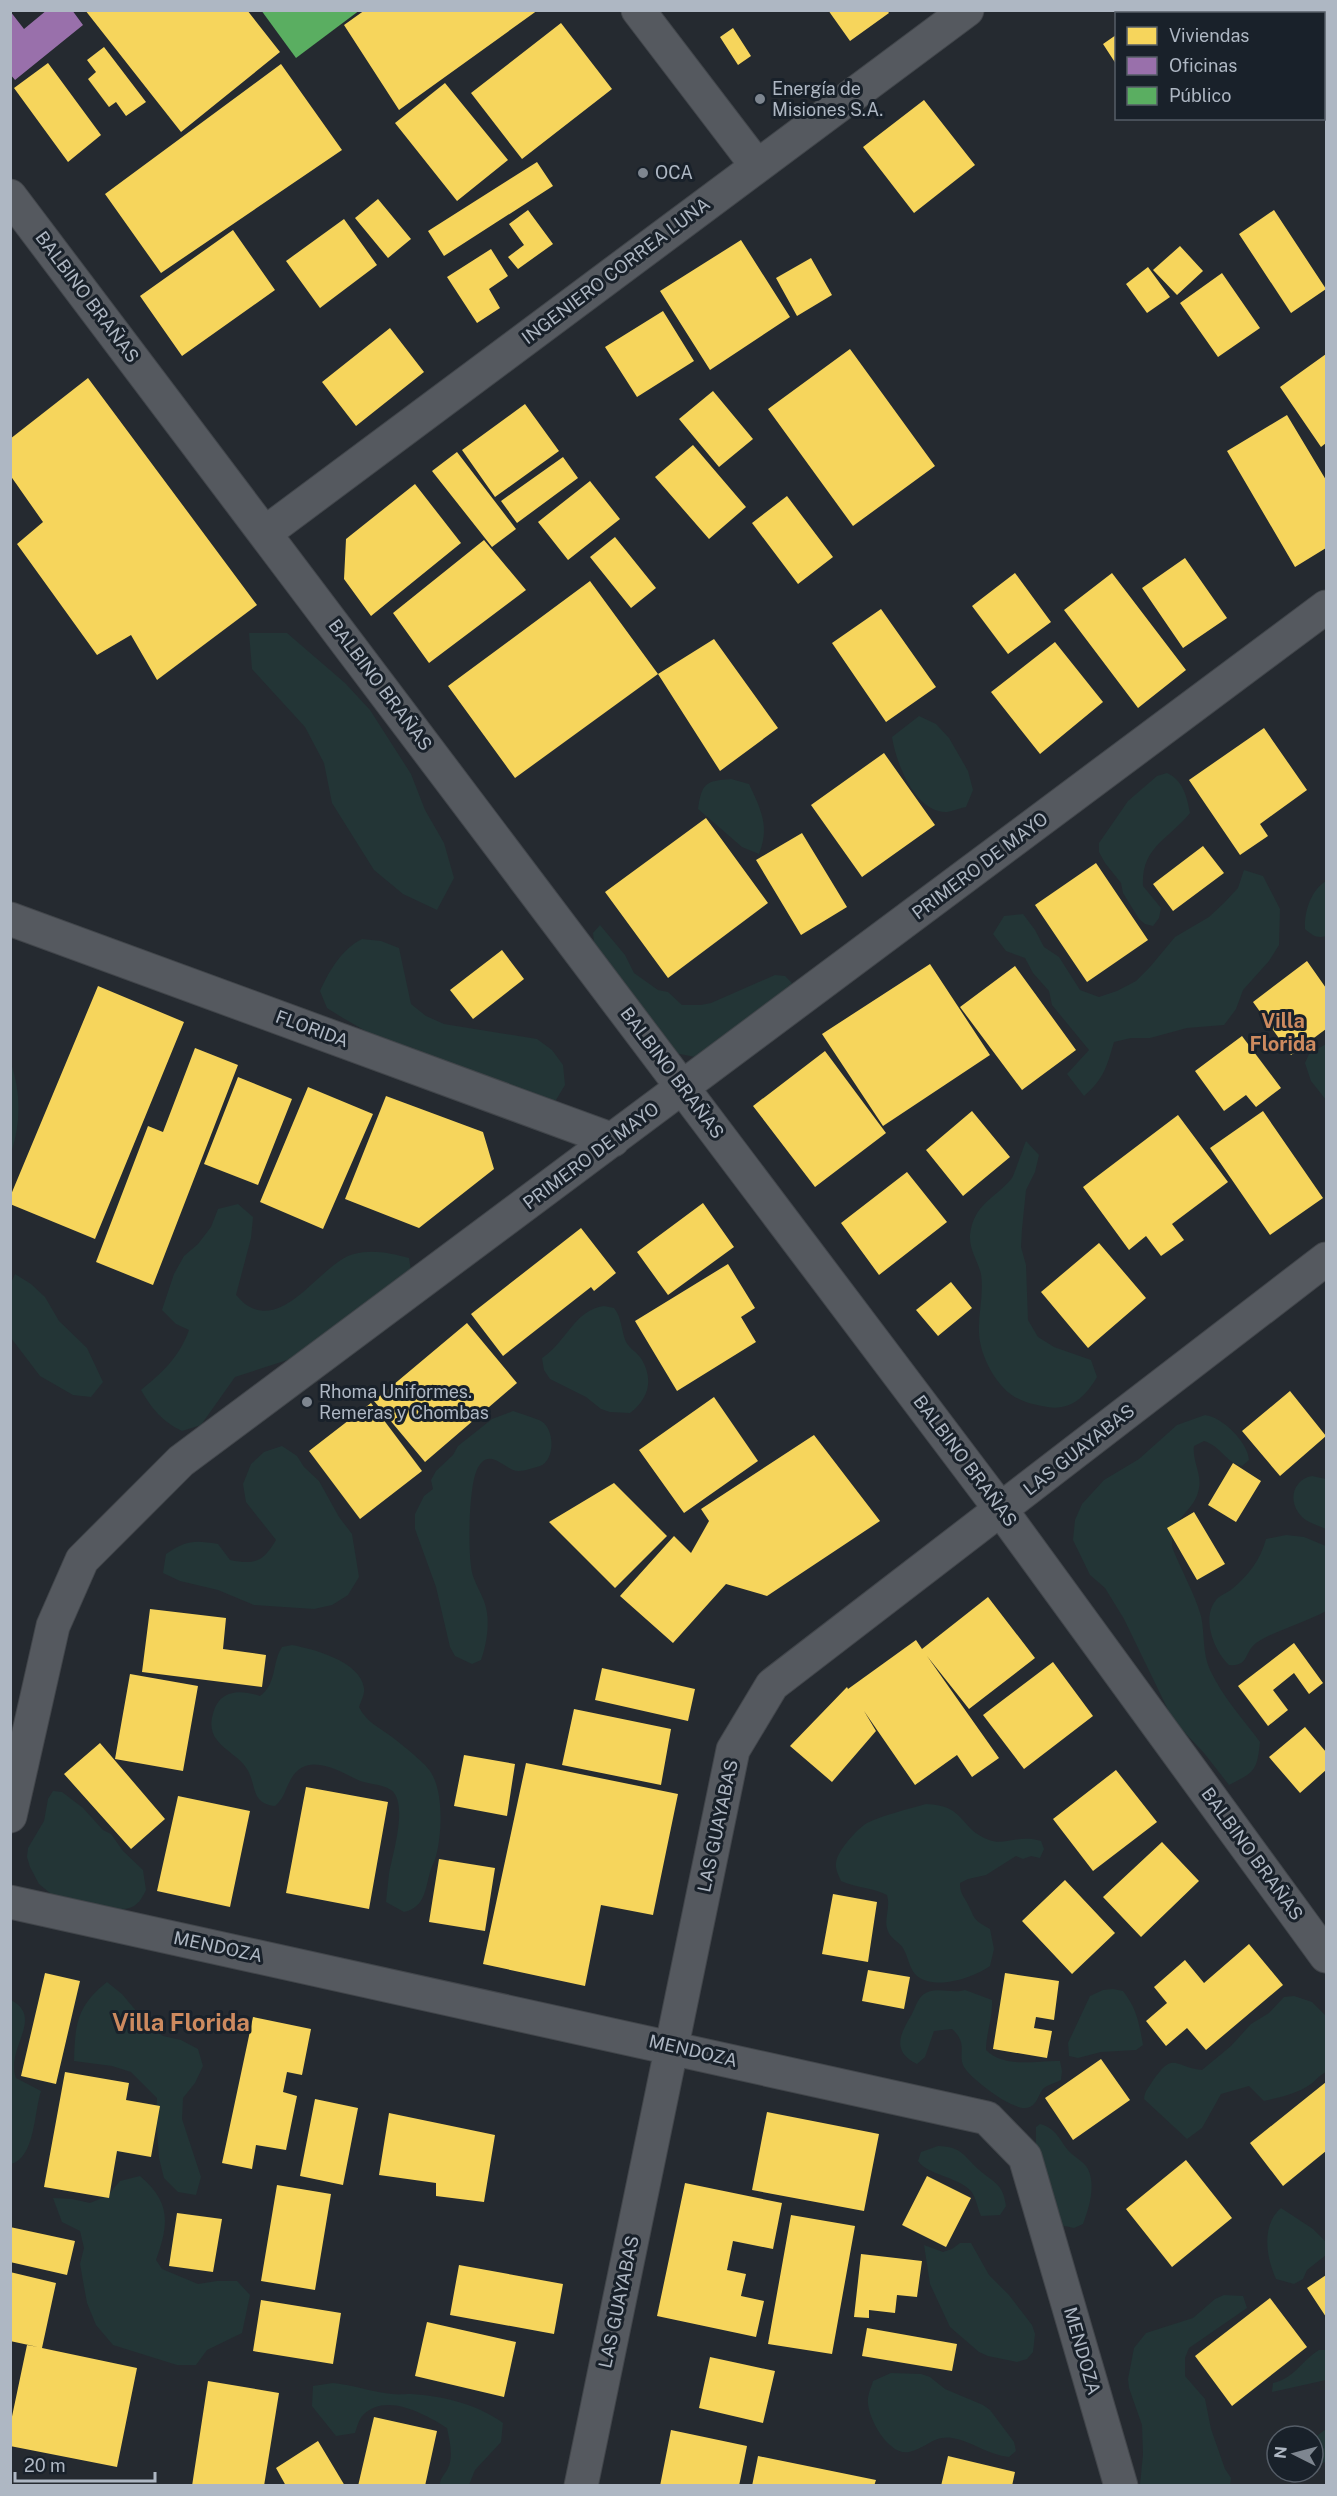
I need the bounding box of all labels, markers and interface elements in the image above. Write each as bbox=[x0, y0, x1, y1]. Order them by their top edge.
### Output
legend bbox=[1115, 12, 1325, 120]
text: Viviendas bbox=[1169, 25, 1249, 46]
text: Oficinas bbox=[1169, 55, 1237, 76]
place label: Energía de Misiones S.A. bbox=[772, 78, 883, 120]
text: Público bbox=[1169, 85, 1231, 106]
marker: Energía de Misiones S.A. bbox=[753, 92, 767, 106]
place label: OCA bbox=[655, 162, 693, 183]
marker: OCA bbox=[636, 166, 650, 180]
street label: INGENIERO CORREA LUNA bbox=[518, 193, 714, 348]
street label: BALBINO BRAÑAS bbox=[31, 226, 144, 366]
street label: BALBINO BRAÑAS bbox=[324, 614, 437, 754]
street label: PRIMERO DE MAYO bbox=[908, 808, 1052, 924]
street label: BALBINO BRAÑAS bbox=[616, 1002, 729, 1142]
street label: FLORIDA bbox=[273, 1006, 352, 1051]
district label: Villa Florida bbox=[1250, 1009, 1316, 1056]
street label: PRIMERO DE MAYO bbox=[519, 1098, 663, 1214]
place label: Rhoma Uniformes. Remeras y Chombas bbox=[319, 1381, 489, 1423]
street label: BALBINO BRAÑAS bbox=[909, 1390, 1022, 1530]
marker: Rhoma Uniformes. Remeras y Chombas bbox=[300, 1395, 314, 1409]
street label: LAS GUAYABAS bbox=[1019, 1400, 1138, 1499]
street label: LAS GUAYABAS bbox=[693, 1758, 742, 1894]
street label: BALBINO BRAÑAS bbox=[1197, 1783, 1308, 1924]
street label: MENDOZA bbox=[172, 1927, 265, 1966]
district label: Villa Florida bbox=[112, 2008, 250, 2036]
street label: MENDOZA bbox=[647, 2030, 740, 2071]
street label: LAS GUAYABAS bbox=[594, 2234, 643, 2370]
street label: MENDOZA bbox=[1060, 2305, 1105, 2397]
north arrow bbox=[1265, 2424, 1325, 2484]
scale bar bbox=[15, 2445, 154, 2483]
text: N bbox=[1270, 2445, 1291, 2460]
text: 20 m bbox=[24, 2455, 66, 2476]

